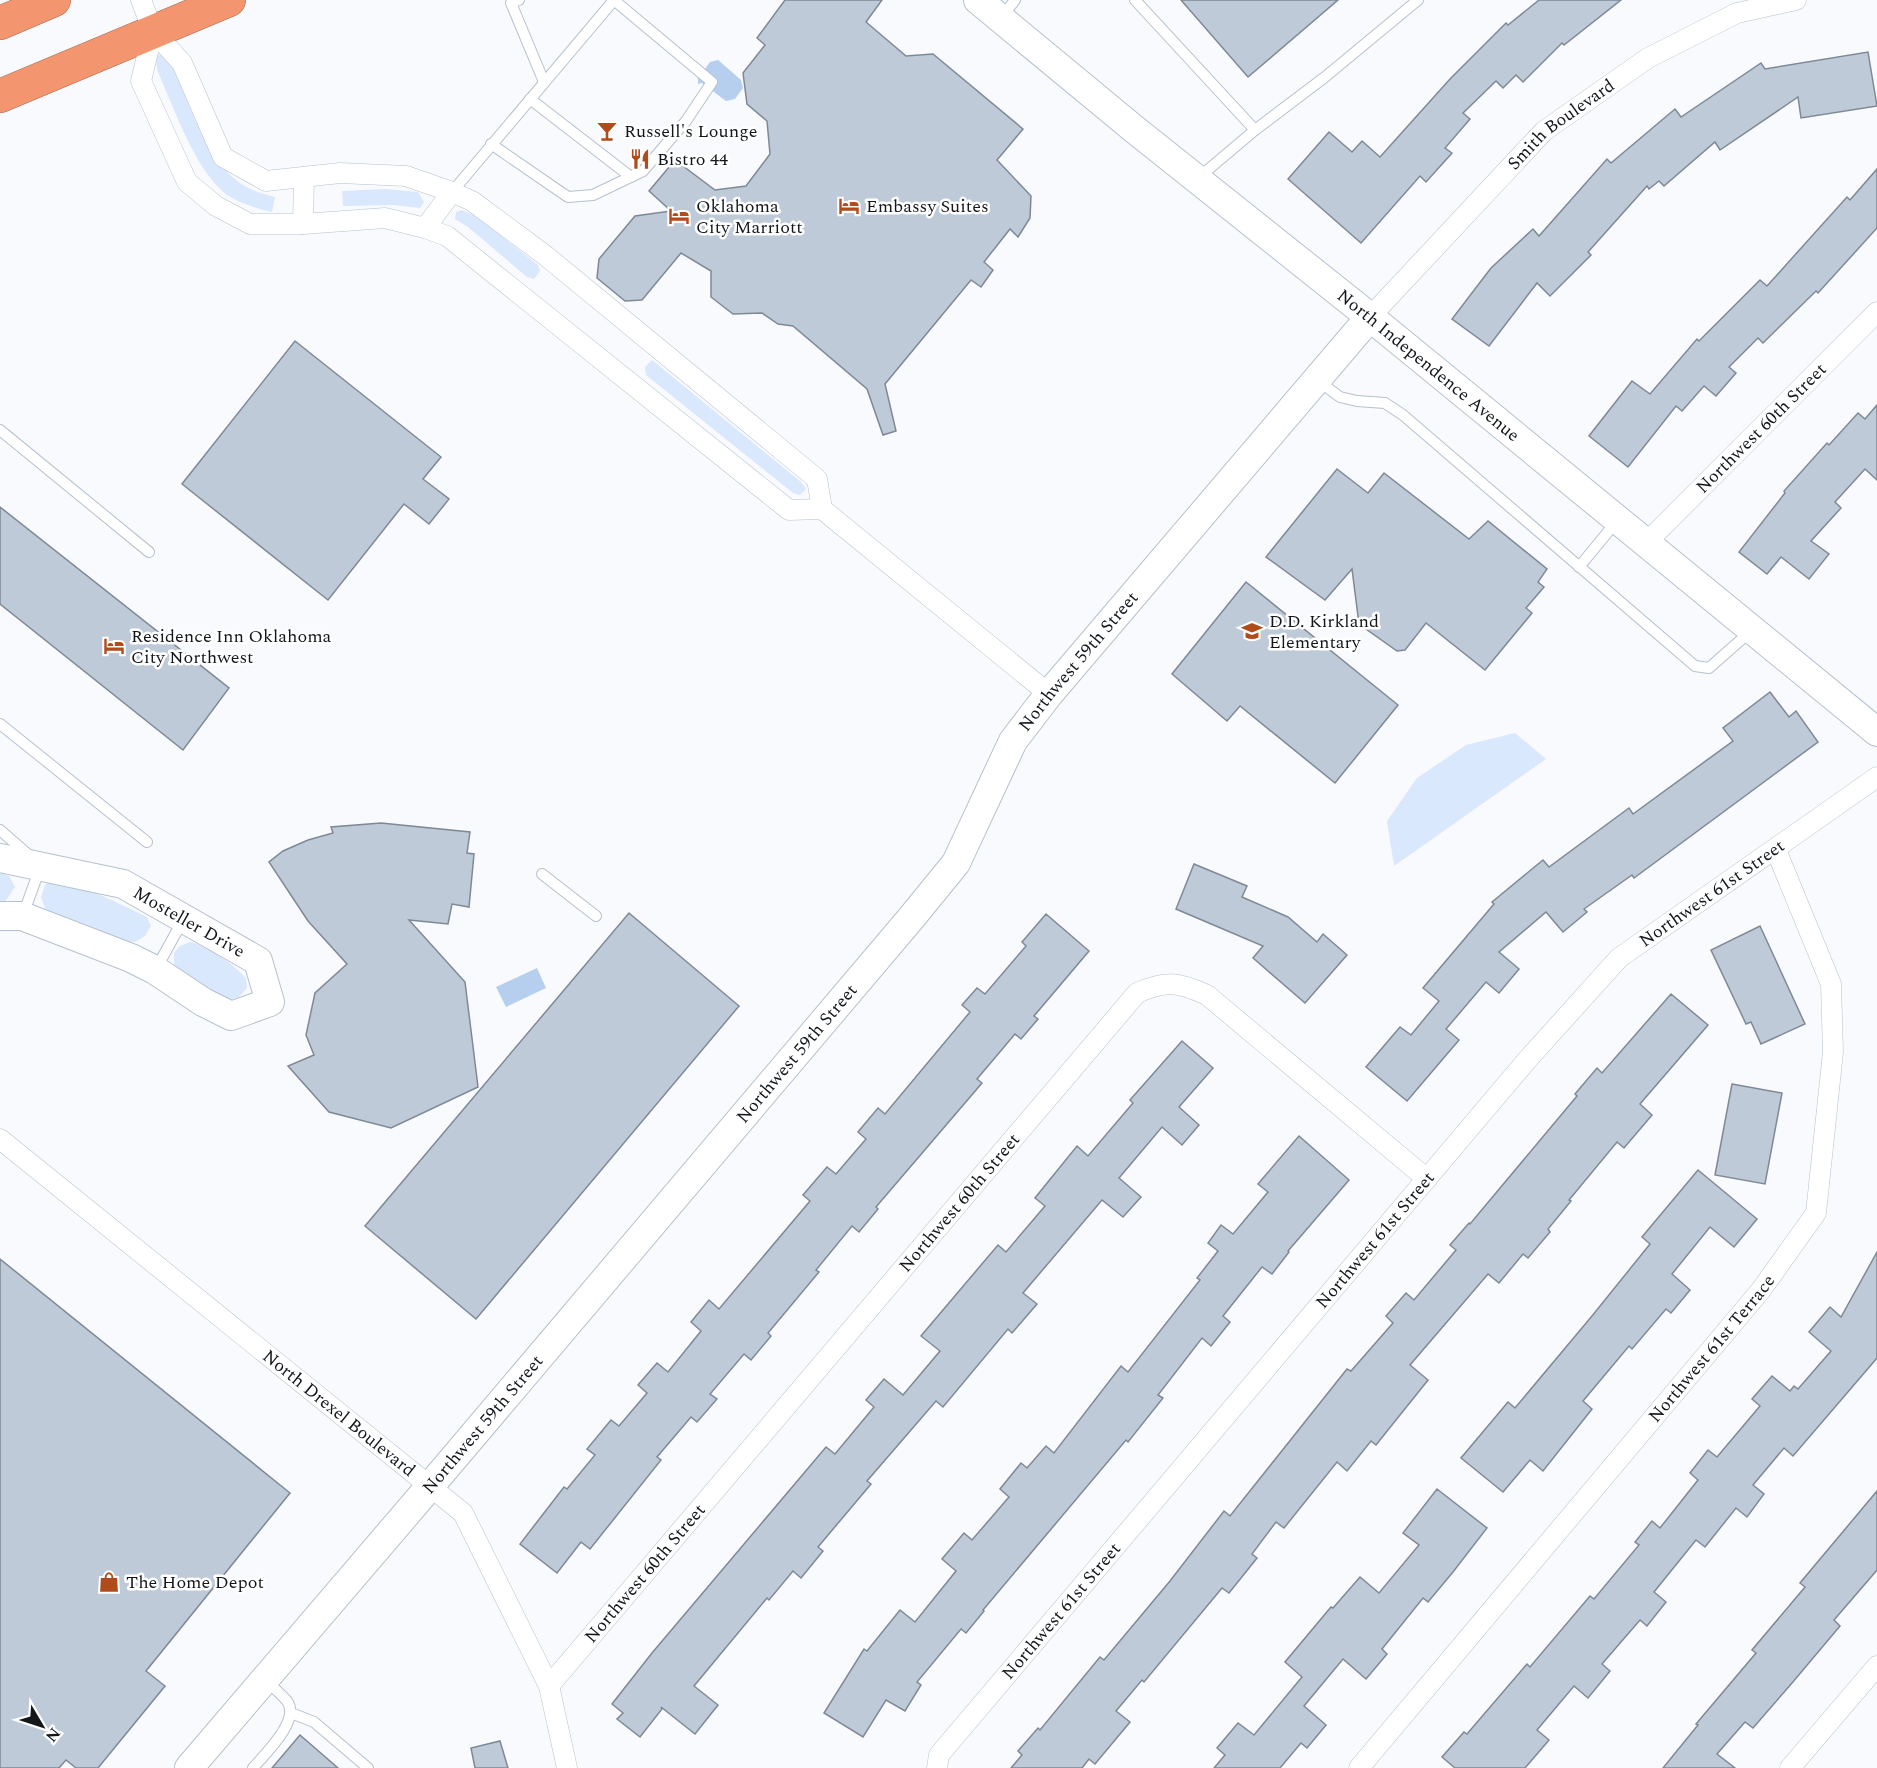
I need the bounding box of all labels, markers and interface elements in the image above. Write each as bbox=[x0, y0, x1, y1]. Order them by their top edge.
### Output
street label: Smith Boulevard bbox=[1501, 72, 1620, 176]
place label: Russell's Lounge bbox=[624, 118, 757, 145]
bar icon: Russell's Lounge bbox=[595, 119, 619, 143]
place label: Bistro 44 bbox=[657, 146, 728, 173]
restaurant icon: Bistro 44 bbox=[628, 147, 652, 171]
place label: Oklahoma City Marriott bbox=[696, 193, 803, 241]
place label: Embassy Suites bbox=[866, 193, 989, 220]
hotel icon: Embassy Suites bbox=[837, 194, 861, 218]
hotel icon: Oklahoma City Marriott bbox=[667, 204, 691, 228]
street label: North Independence Avenue bbox=[1331, 282, 1526, 448]
street label: Northwest 60th Street bbox=[1689, 356, 1833, 500]
street label: Northwest 59th Street bbox=[1012, 585, 1145, 737]
place label: D.D. Kirkland Elementary bbox=[1269, 608, 1379, 656]
school or university icon: D.D. Kirkland Elementary bbox=[1240, 619, 1264, 643]
place label: Residence Inn Oklahoma City Northwest bbox=[131, 623, 332, 671]
hotel icon: Residence Inn Oklahoma City Northwest bbox=[102, 634, 126, 658]
street label: Northwest 61st Street bbox=[1633, 832, 1790, 954]
street label: Mosteller Drive bbox=[128, 879, 250, 964]
street label: Northwest 59th Street bbox=[730, 978, 864, 1129]
street label: Northwest 60th Street bbox=[892, 1127, 1026, 1278]
street label: Northwest 61st Street bbox=[1309, 1165, 1441, 1314]
street label: Northwest 61st Terrace bbox=[1642, 1269, 1781, 1428]
street label: North Drexel Boulevard bbox=[257, 1343, 422, 1483]
street label: Northwest 59th Street bbox=[416, 1349, 549, 1500]
street label: Northwest 60th Street bbox=[578, 1498, 712, 1649]
street label: Northwest 61st Street bbox=[995, 1536, 1127, 1685]
place label: The Home Depot bbox=[126, 1569, 264, 1596]
shop icon: The Home Depot bbox=[97, 1570, 121, 1594]
north arrow bbox=[12, 1696, 72, 1756]
text: N bbox=[39, 1722, 66, 1747]

